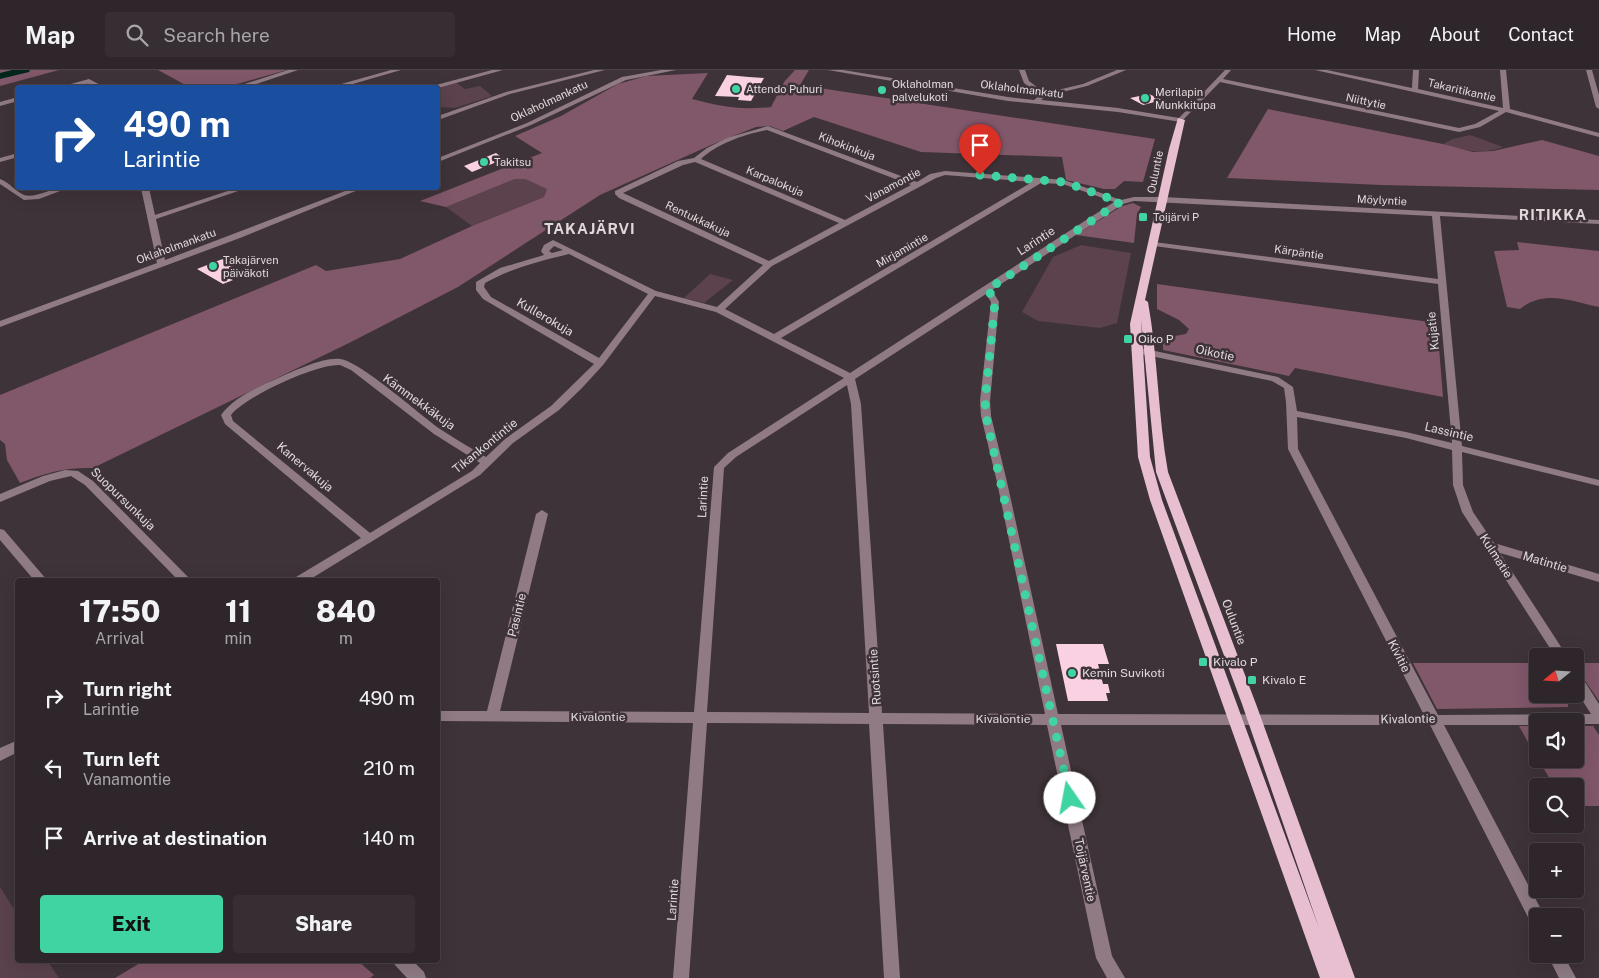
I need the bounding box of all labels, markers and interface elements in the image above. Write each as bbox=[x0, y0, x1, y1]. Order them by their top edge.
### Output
search box bbox=[105, 12, 455, 57]
text: Map bbox=[25, 21, 75, 49]
icon: search bbox=[123, 21, 151, 49]
text: Search here bbox=[163, 24, 270, 46]
text: Home bbox=[1287, 24, 1337, 45]
text: Map bbox=[1365, 24, 1401, 45]
text: About bbox=[1429, 24, 1480, 45]
text: Contact bbox=[1508, 24, 1574, 45]
street label: Takaritikantie bbox=[1427, 76, 1497, 104]
street label: Oklaholmankatu bbox=[508, 78, 590, 124]
place label: Oklaholman palvelukoti bbox=[892, 78, 953, 103]
street label: Oklaholmankatu bbox=[980, 78, 1064, 100]
marker: Attendo Puhuri bbox=[730, 83, 742, 95]
place label: Attendo Puhuri bbox=[746, 83, 822, 95]
marker: Oklaholman palvelukoti bbox=[876, 84, 888, 96]
place label: Merilapin Munkkitupa bbox=[1155, 86, 1216, 111]
street label: Niittytie bbox=[1345, 91, 1387, 111]
marker: Merilapin Munkkitupa bbox=[1139, 92, 1151, 104]
text: 490 m bbox=[123, 104, 231, 145]
icon: right bbox=[40, 105, 105, 170]
pin bbox=[959, 124, 1001, 175]
street label: Kihokinkuja bbox=[817, 130, 877, 162]
icon: arrive bbox=[966, 131, 994, 159]
text: Larintie bbox=[123, 146, 200, 172]
street label: Ouluntie bbox=[1145, 150, 1165, 194]
marker: Takitsu bbox=[478, 156, 490, 168]
place label: Takitsu bbox=[494, 156, 531, 168]
street label: Karpalokuja bbox=[745, 164, 805, 198]
street label: Vanamontie bbox=[863, 166, 923, 204]
street label: Möylyntie bbox=[1357, 193, 1407, 207]
street label: Rentukkakuja bbox=[664, 199, 732, 239]
district label: RITIKKA bbox=[1519, 206, 1587, 223]
marker: Toijärvi P bbox=[1137, 211, 1149, 223]
place label: Toijärvi P bbox=[1153, 211, 1199, 223]
district label: TAKAJÄRVI bbox=[544, 220, 636, 237]
street label: Larintie bbox=[1014, 224, 1058, 258]
street label: Oklaholmankatu bbox=[135, 226, 217, 266]
street label: Mirjamintie bbox=[874, 230, 930, 270]
street label: Kärpäntie bbox=[1274, 243, 1324, 261]
place label: Takajärven päiväkoti bbox=[223, 254, 279, 279]
marker: Takajärven päiväkoti bbox=[207, 260, 219, 272]
street label: Kullerokuja bbox=[514, 295, 576, 339]
street label: Kujatie bbox=[1424, 311, 1442, 351]
place label: Oiko P bbox=[1138, 332, 1174, 346]
marker: Oiko P bbox=[1122, 333, 1134, 345]
street label: Oikotie bbox=[1194, 342, 1236, 364]
street label: Kämmekkäkuja bbox=[380, 371, 458, 433]
street label: Tikankontintie bbox=[450, 416, 520, 476]
street label: Lassintie bbox=[1423, 420, 1475, 444]
street label: Kanervakuja bbox=[274, 439, 336, 495]
street label: Suopursunkuja bbox=[88, 465, 158, 533]
street label: Larintie bbox=[695, 475, 711, 518]
street label: Kulmatie bbox=[1477, 531, 1515, 581]
street label: Matintie bbox=[1521, 549, 1569, 575]
street label: Pasintie bbox=[505, 592, 529, 638]
text: 17:50 bbox=[79, 593, 161, 629]
text: 11 bbox=[225, 593, 251, 629]
text: 840 bbox=[316, 593, 376, 629]
street label: Ouluntie bbox=[1219, 597, 1249, 647]
text: Arrival bbox=[95, 629, 145, 648]
text: min bbox=[225, 629, 252, 648]
text: m bbox=[339, 629, 353, 648]
street label: Kivitie bbox=[1385, 637, 1413, 675]
street label: Ruotsintie bbox=[866, 648, 884, 706]
north arrow bbox=[1529, 648, 1584, 702]
map controls bbox=[1529, 648, 1584, 963]
place label: Kivalo P bbox=[1213, 655, 1258, 669]
marker: Kivalo P bbox=[1197, 656, 1209, 668]
place label: Kemin Suvikoti bbox=[1082, 666, 1165, 680]
marker: Kemin Suvikoti bbox=[1066, 667, 1078, 679]
place label: Kivalo E bbox=[1262, 673, 1306, 687]
marker: Kivalo E bbox=[1246, 674, 1258, 686]
text: Turn right bbox=[83, 678, 172, 700]
icon: right bbox=[40, 684, 68, 712]
text: 490 m bbox=[359, 687, 415, 709]
text: Larintie bbox=[83, 700, 139, 719]
street label: Kivalontie bbox=[571, 710, 626, 724]
street label: Kivalontie bbox=[976, 712, 1031, 726]
street label: Kivalontie bbox=[1380, 712, 1436, 726]
button: sound bbox=[1529, 713, 1584, 768]
text: Turn left bbox=[83, 748, 160, 770]
icon: left bbox=[40, 754, 68, 782]
text: 210 m bbox=[363, 757, 415, 779]
text: Vanamontie bbox=[83, 770, 171, 789]
position arrow bbox=[1043, 771, 1095, 823]
button: search bbox=[1529, 778, 1584, 833]
icon: arrive bbox=[40, 824, 68, 852]
text: Arrive at destination bbox=[83, 827, 267, 849]
text: 140 m bbox=[363, 827, 415, 849]
street label: Toijärventie bbox=[1071, 837, 1099, 903]
button: + bbox=[1529, 843, 1584, 898]
street label: Larintie bbox=[665, 878, 681, 922]
button: Exit bbox=[40, 895, 223, 953]
button: Share bbox=[233, 895, 415, 953]
button: − bbox=[1529, 908, 1584, 963]

